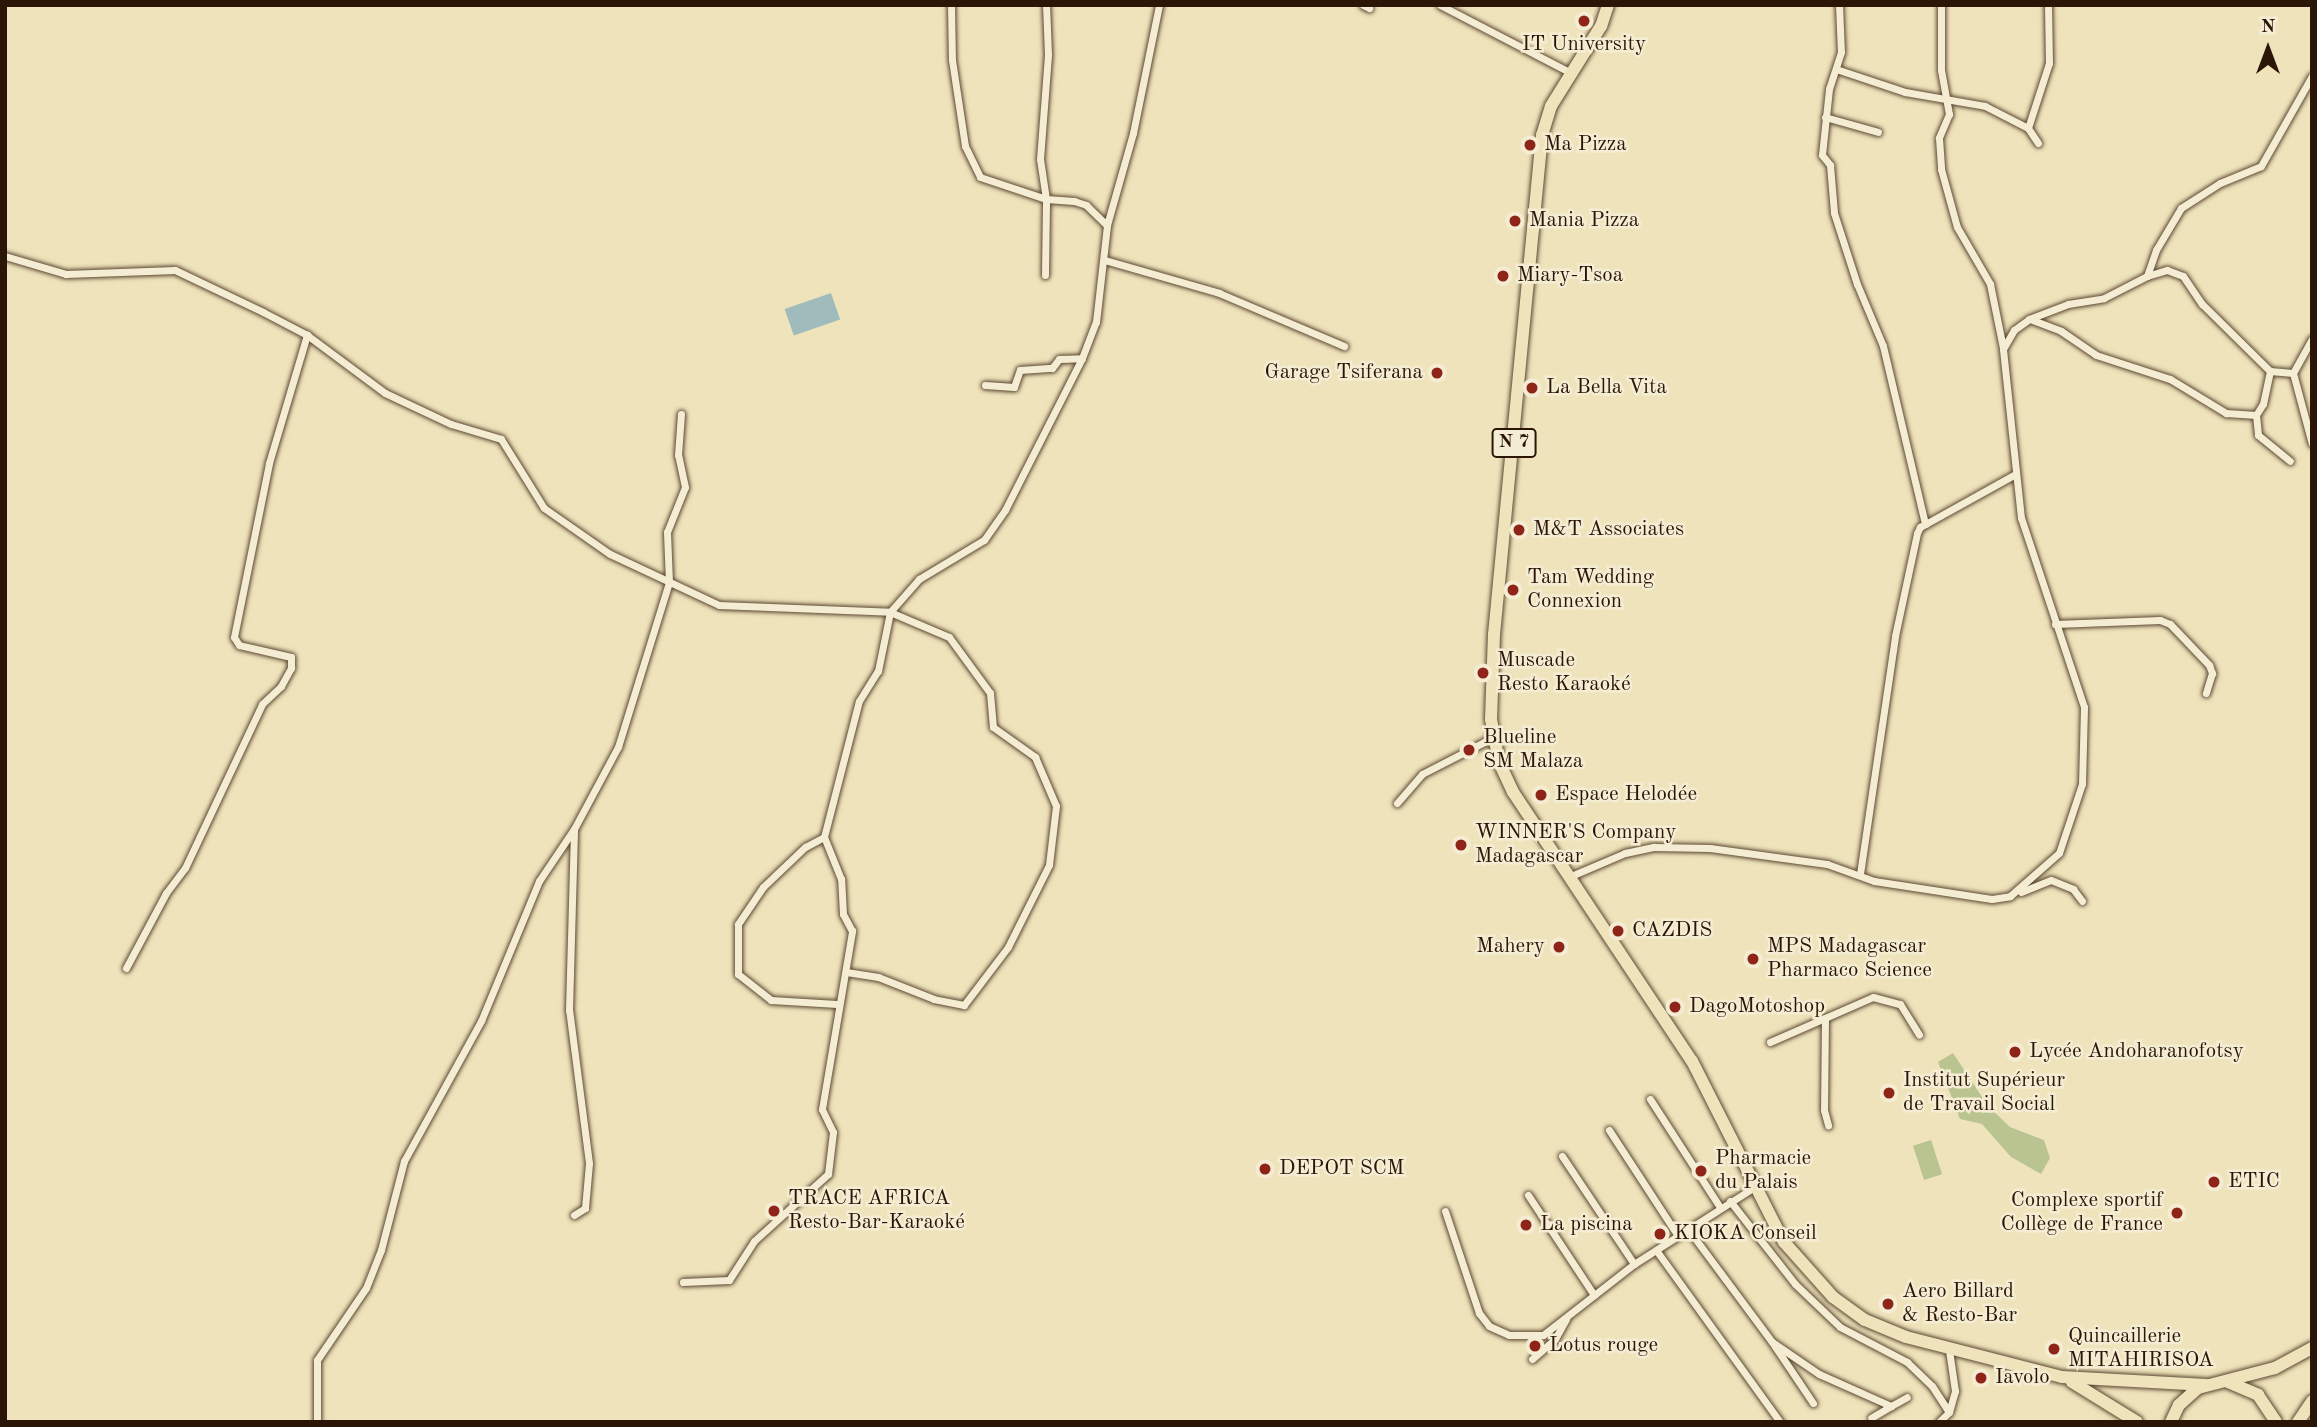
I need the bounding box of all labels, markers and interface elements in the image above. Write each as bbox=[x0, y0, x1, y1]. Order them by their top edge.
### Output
marker: IT University bbox=[1576, 13, 1592, 29]
north arrow bbox=[2233, 14, 2303, 84]
text: N bbox=[2261, 18, 2275, 37]
place label: IT University bbox=[1522, 32, 1646, 58]
place label: Ma Pizza bbox=[1544, 132, 1627, 158]
marker: Ma Pizza bbox=[1522, 137, 1538, 153]
place label: Mania Pizza bbox=[1529, 208, 1639, 234]
marker: Mania Pizza bbox=[1507, 213, 1523, 229]
place label: Miary-Tsoa bbox=[1517, 263, 1623, 289]
marker: Miary-Tsoa bbox=[1495, 268, 1511, 284]
place label: Garage Tsiferana bbox=[1265, 360, 1423, 386]
marker: Garage Tsiferana bbox=[1429, 365, 1445, 381]
place label: La Bella Vita bbox=[1546, 375, 1667, 401]
marker: La Bella Vita bbox=[1524, 380, 1540, 396]
road number: N 7 bbox=[1491, 428, 1537, 458]
place label: M&T Associates bbox=[1533, 517, 1684, 543]
marker: M&T Associates bbox=[1511, 522, 1527, 538]
place label: Tam Wedding Connexion bbox=[1527, 565, 1654, 615]
marker: Tam Wedding Connexion bbox=[1505, 582, 1521, 598]
place label: Muscade Resto Karaoké bbox=[1497, 648, 1631, 698]
marker: Muscade Resto Karaoké bbox=[1475, 665, 1491, 681]
place label: Blueline SM Malaza bbox=[1483, 725, 1583, 775]
marker: Blueline SM Malaza bbox=[1461, 742, 1477, 758]
place label: Espace Helodée bbox=[1555, 782, 1697, 808]
marker: Espace Helodée bbox=[1533, 787, 1549, 803]
place label: WINNER'S Company Madagascar bbox=[1475, 820, 1676, 870]
marker: WINNER'S Company Madagascar bbox=[1453, 837, 1469, 853]
place label: CAZDIS bbox=[1632, 918, 1712, 944]
marker: CAZDIS bbox=[1610, 923, 1626, 939]
place label: Mahery bbox=[1476, 934, 1545, 960]
place label: MPS Madagascar Pharmaco Science bbox=[1767, 934, 1932, 984]
marker: Mahery bbox=[1551, 939, 1567, 955]
marker: MPS Madagascar Pharmaco Science bbox=[1745, 951, 1761, 967]
place label: DagoMotoshop bbox=[1689, 994, 1825, 1020]
marker: DagoMotoshop bbox=[1667, 999, 1683, 1015]
place label: Lycée Andoharanofotsy bbox=[2029, 1039, 2244, 1065]
marker: Lycée Andoharanofotsy bbox=[2007, 1044, 2023, 1060]
place label: Institut Supérieur de Travail Social bbox=[1903, 1068, 2065, 1118]
marker: Institut Supérieur de Travail Social bbox=[1881, 1085, 1897, 1101]
place label: Pharmacie du Palais bbox=[1715, 1146, 1811, 1196]
place label: DEPOT SCM bbox=[1279, 1156, 1404, 1182]
marker: DEPOT SCM bbox=[1257, 1161, 1273, 1177]
marker: Pharmacie du Palais bbox=[1693, 1163, 1709, 1179]
place label: ETIC bbox=[2228, 1169, 2280, 1195]
marker: ETIC bbox=[2206, 1174, 2222, 1190]
place label: TRACE AFRICA Resto-Bar-Karaoké bbox=[788, 1186, 965, 1236]
place label: Complexe sportif Collège de France bbox=[2001, 1188, 2163, 1238]
marker: TRACE AFRICA Resto-Bar-Karaoké bbox=[766, 1203, 782, 1219]
marker: Complexe sportif Collège de France bbox=[2169, 1205, 2185, 1221]
place label: La piscina bbox=[1540, 1212, 1633, 1238]
marker: La piscina bbox=[1518, 1217, 1534, 1233]
place label: KIOKA Conseil bbox=[1674, 1221, 1817, 1247]
marker: KIOKA Conseil bbox=[1652, 1226, 1668, 1242]
place label: Aero Billard & Resto-Bar bbox=[1902, 1279, 2017, 1329]
marker: Aero Billard & Resto-Bar bbox=[1880, 1296, 1896, 1312]
place label: Quincaillerie MITAHIRISOA bbox=[2068, 1324, 2214, 1374]
place label: Lotus rouge bbox=[1549, 1333, 1658, 1359]
marker: Lotus rouge bbox=[1527, 1338, 1543, 1354]
marker: Quincaillerie MITAHIRISOA bbox=[2046, 1341, 2062, 1357]
place label: Iavolo bbox=[1995, 1365, 2050, 1391]
marker: Iavolo bbox=[1973, 1370, 1989, 1386]

